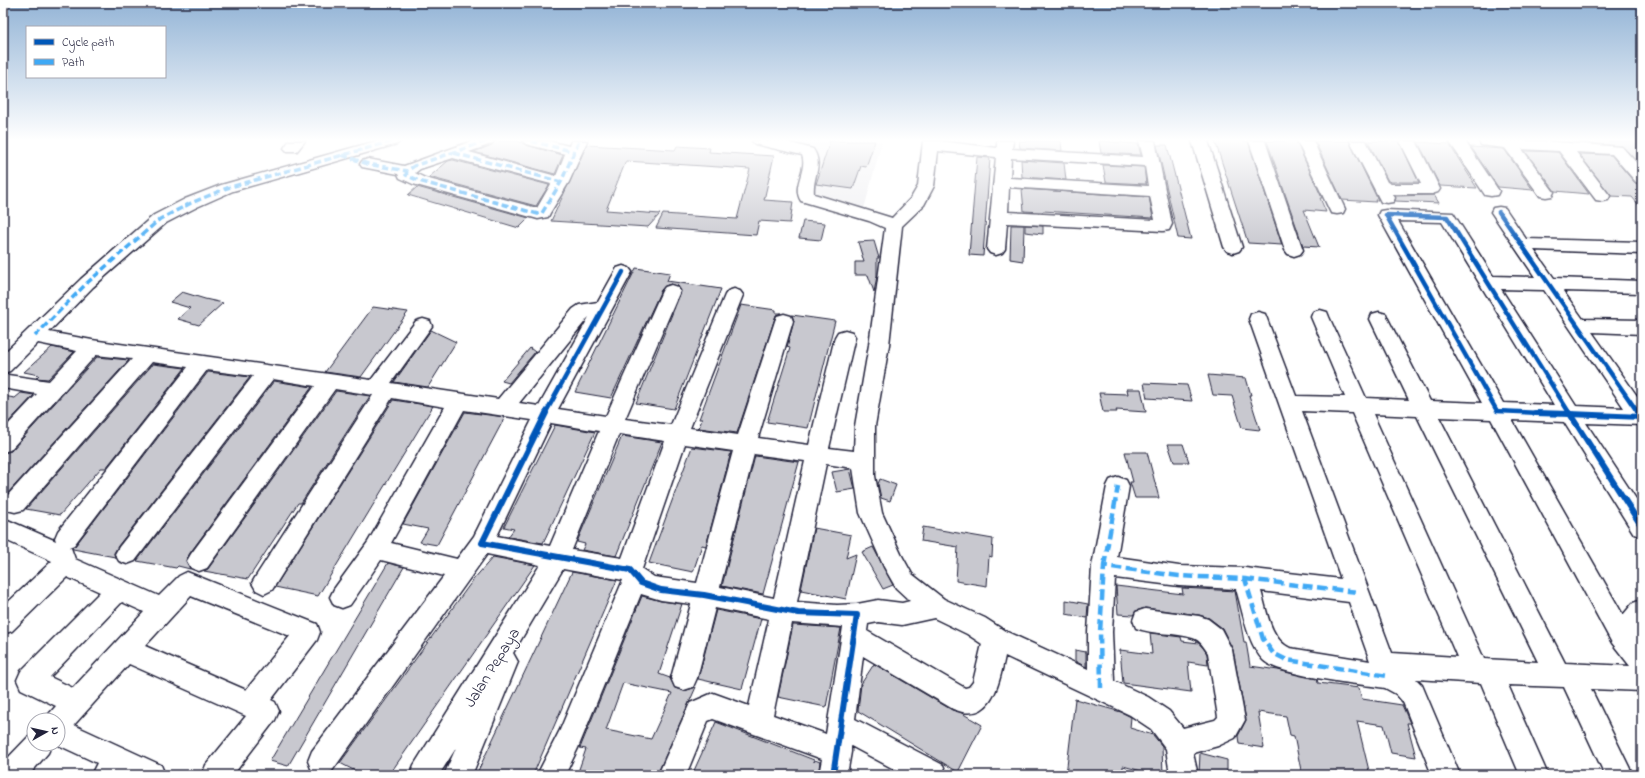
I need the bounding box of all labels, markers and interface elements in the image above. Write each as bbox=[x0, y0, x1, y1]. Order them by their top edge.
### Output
legend bbox=[26, 26, 166, 78]
text: Cycle path bbox=[62, 34, 114, 53]
text: Path bbox=[62, 54, 85, 72]
street label: Jalan Pepaya bbox=[459, 624, 527, 713]
north arrow bbox=[26, 712, 66, 752]
text: N bbox=[46, 726, 63, 736]

